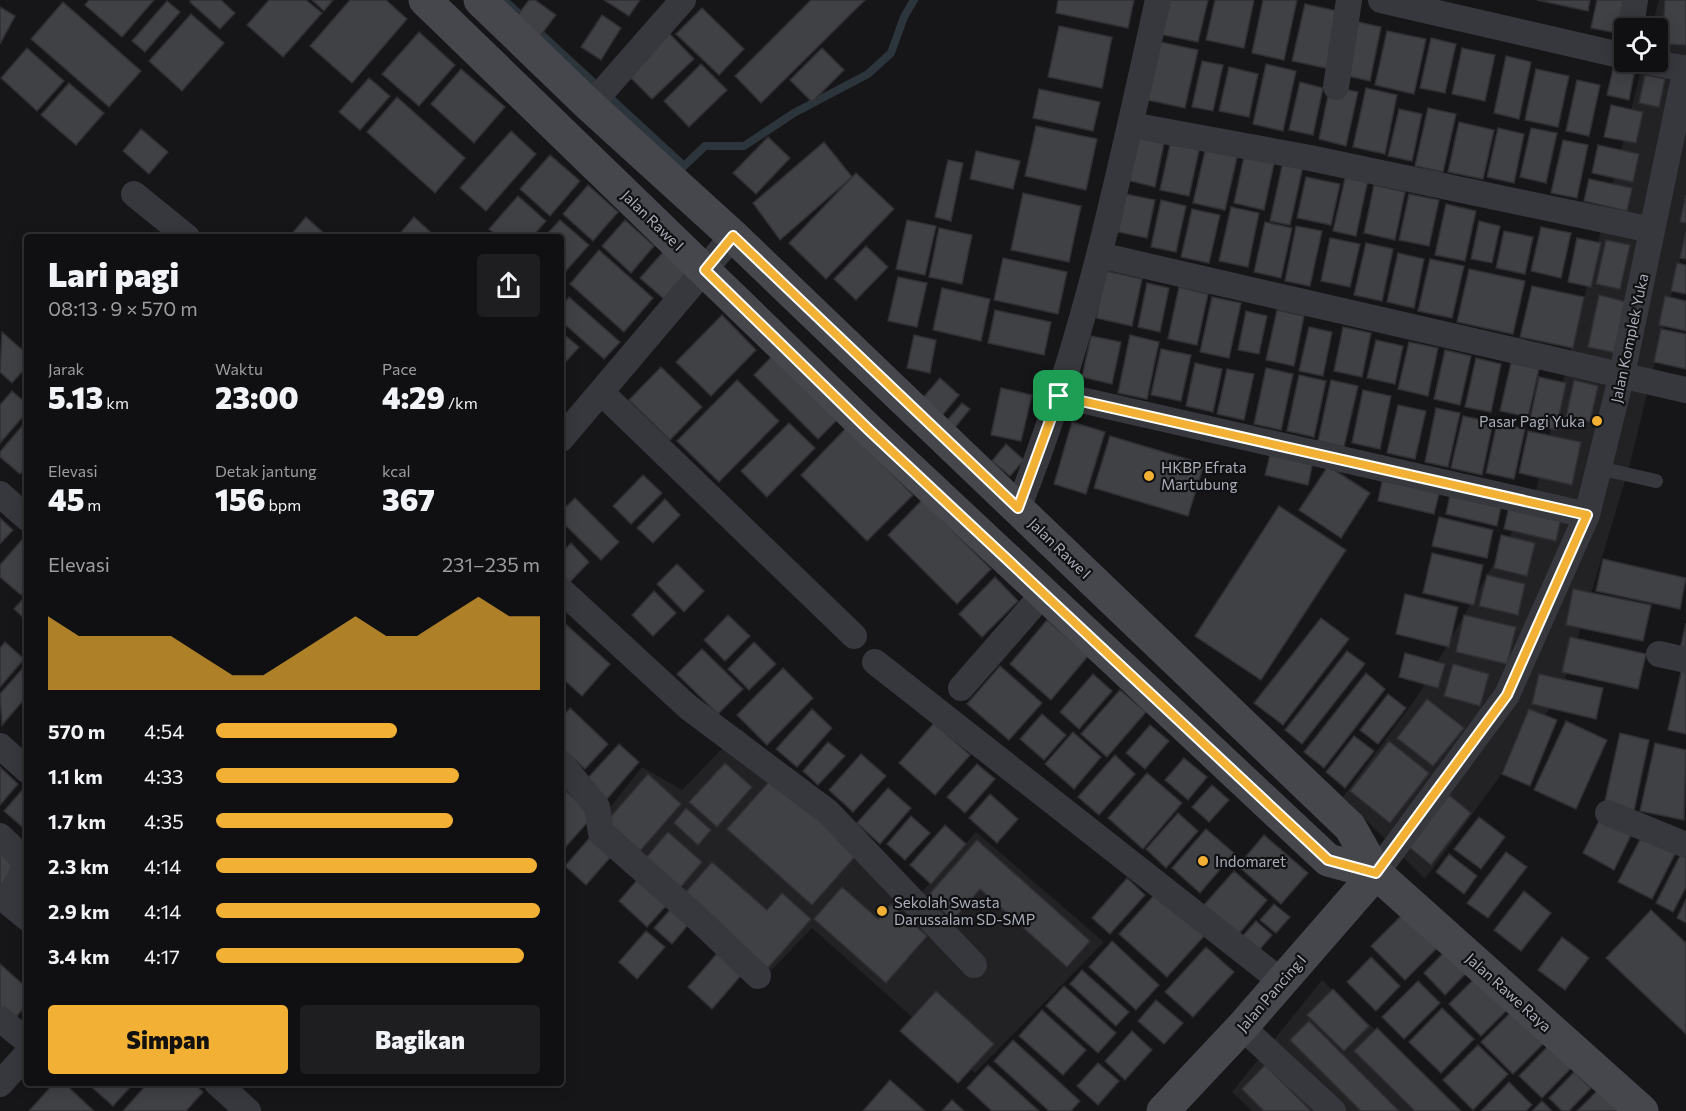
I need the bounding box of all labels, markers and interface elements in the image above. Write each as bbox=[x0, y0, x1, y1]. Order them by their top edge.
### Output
map controls bbox=[1614, 18, 1668, 72]
button: locate bbox=[1614, 18, 1668, 72]
street label: Jalan Rawe I bbox=[618, 186, 688, 254]
text: Lari pagi bbox=[48, 253, 179, 294]
button: share bbox=[477, 254, 540, 317]
street label: Jalan Komplek Yuka bbox=[1607, 272, 1651, 404]
text: 08:13 · 9 × 570 m bbox=[48, 296, 198, 320]
text: Jarak bbox=[48, 359, 84, 378]
text: Waktu bbox=[215, 359, 263, 378]
text: Pace bbox=[382, 359, 417, 378]
pin bbox=[1033, 370, 1084, 421]
text: 5.13 bbox=[48, 378, 103, 415]
text: 23:00 bbox=[215, 378, 299, 415]
text: 4:29 bbox=[382, 378, 445, 415]
icon: arrive bbox=[1042, 379, 1075, 412]
text: km bbox=[103, 393, 129, 412]
text: /km bbox=[445, 393, 478, 412]
place label: Pasar Pagi Yuka bbox=[1479, 412, 1585, 430]
marker: Pasar Pagi Yuka bbox=[1590, 414, 1604, 428]
place label: HKBP Efrata Martubung bbox=[1161, 458, 1247, 493]
text: Elevasi bbox=[48, 461, 98, 480]
text: Detak jantung bbox=[215, 461, 317, 480]
text: kcal bbox=[382, 461, 411, 480]
marker: HKBP Efrata Martubung bbox=[1142, 469, 1156, 483]
text: 45 bbox=[48, 480, 84, 517]
text: 156 bbox=[215, 480, 265, 517]
text: 367 bbox=[382, 480, 435, 517]
text: m bbox=[84, 495, 101, 514]
text: bpm bbox=[265, 495, 301, 514]
street label: Jalan Rawe I bbox=[1025, 514, 1095, 582]
text: Elevasi bbox=[48, 552, 110, 576]
text: 231–235 m bbox=[442, 552, 540, 576]
text: 570 m bbox=[48, 719, 105, 743]
text: 4:54 bbox=[144, 719, 184, 743]
text: 1.1 km bbox=[48, 764, 103, 788]
text: 4:33 bbox=[144, 764, 184, 788]
text: 1.7 km bbox=[48, 809, 106, 833]
text: 4:35 bbox=[144, 809, 184, 833]
place label: Indomaret bbox=[1215, 852, 1286, 870]
text: 2.3 km bbox=[48, 854, 109, 878]
text: 4:14 bbox=[144, 854, 181, 878]
marker: Indomaret bbox=[1196, 854, 1210, 868]
place label: Sekolah Swasta Darussalam SD-SMP bbox=[894, 893, 1035, 928]
text: 2.9 km bbox=[48, 899, 109, 923]
text: 4:14 bbox=[144, 899, 181, 923]
marker: Sekolah Swasta Darussalam SD-SMP bbox=[875, 904, 889, 918]
text: 3.4 km bbox=[48, 944, 110, 968]
text: 4:17 bbox=[144, 944, 180, 968]
street label: Jalan Rawe Raya bbox=[1463, 949, 1555, 1035]
street label: Jalan Pancing I bbox=[1233, 951, 1309, 1035]
button: Simpan bbox=[48, 1005, 288, 1074]
button: Bagikan bbox=[300, 1005, 540, 1074]

